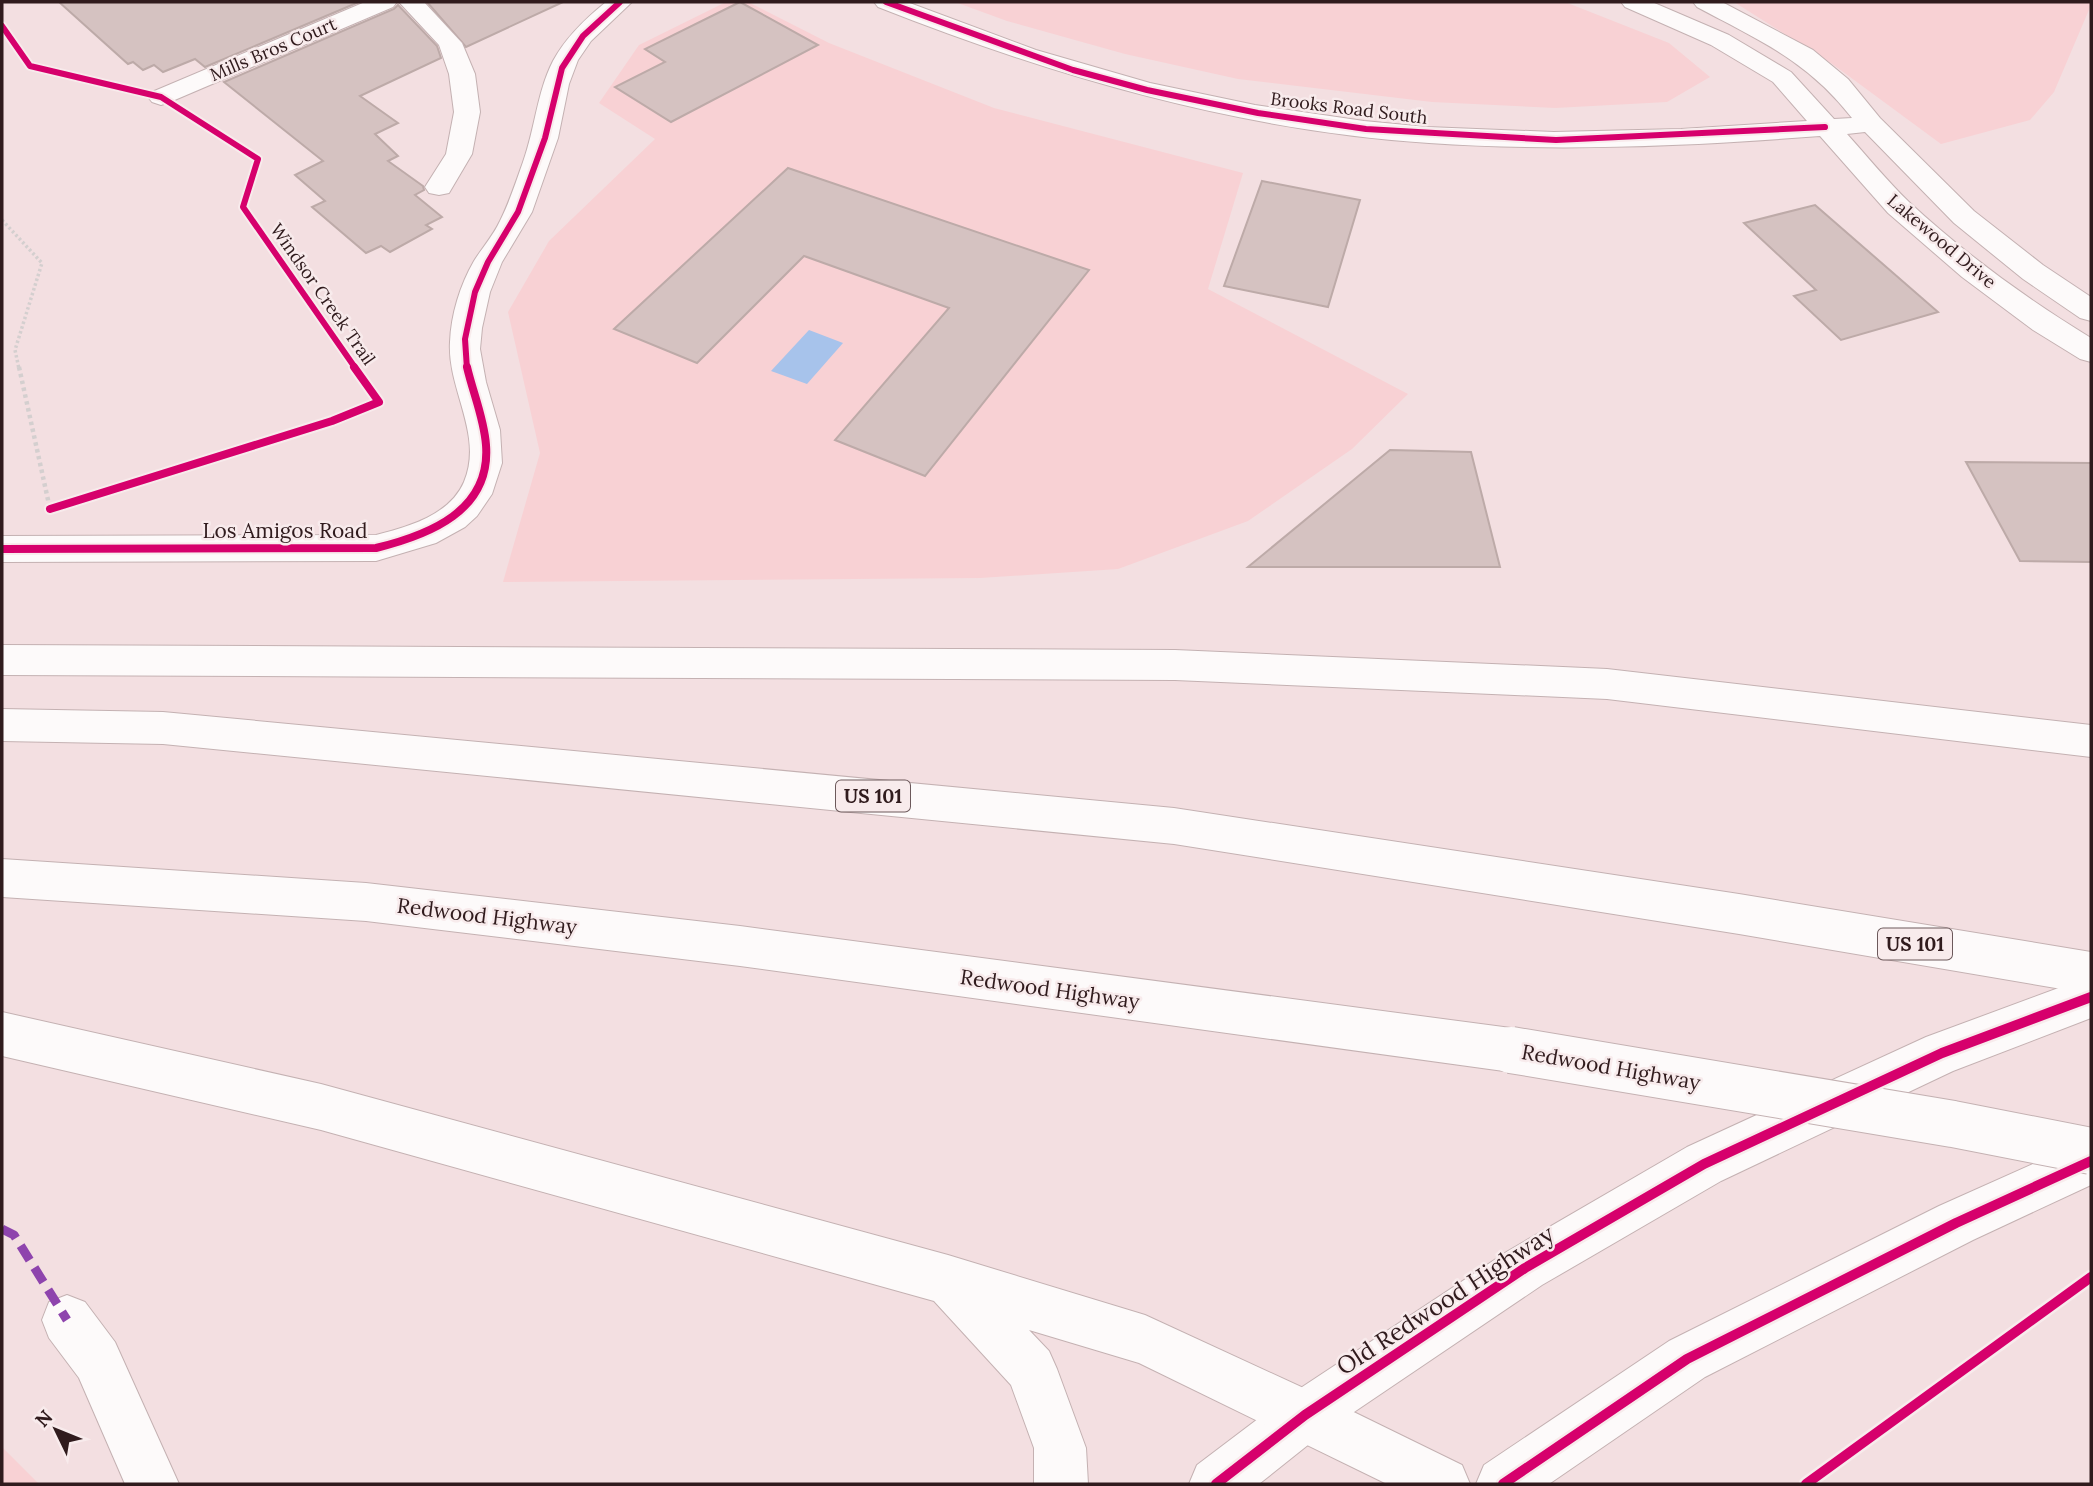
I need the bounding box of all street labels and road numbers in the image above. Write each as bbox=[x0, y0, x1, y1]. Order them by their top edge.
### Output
street label: Mills Bros Court bbox=[206, 12, 340, 86]
street label: Brooks Road South bbox=[1269, 87, 1429, 129]
street label: Lakewood Drive bbox=[1883, 189, 2001, 293]
street label: Windsor Creek Trail bbox=[265, 219, 381, 369]
street label: Los Amigos Road bbox=[202, 517, 368, 544]
road number: US 101 bbox=[836, 780, 910, 811]
street label: Redwood Highway bbox=[396, 892, 578, 940]
road number: US 101 bbox=[1878, 928, 1952, 960]
street label: Redwood Highway bbox=[958, 963, 1142, 1015]
street label: Redwood Highway bbox=[1520, 1038, 1702, 1096]
street label: Old Redwood Highway bbox=[1330, 1218, 1560, 1382]

